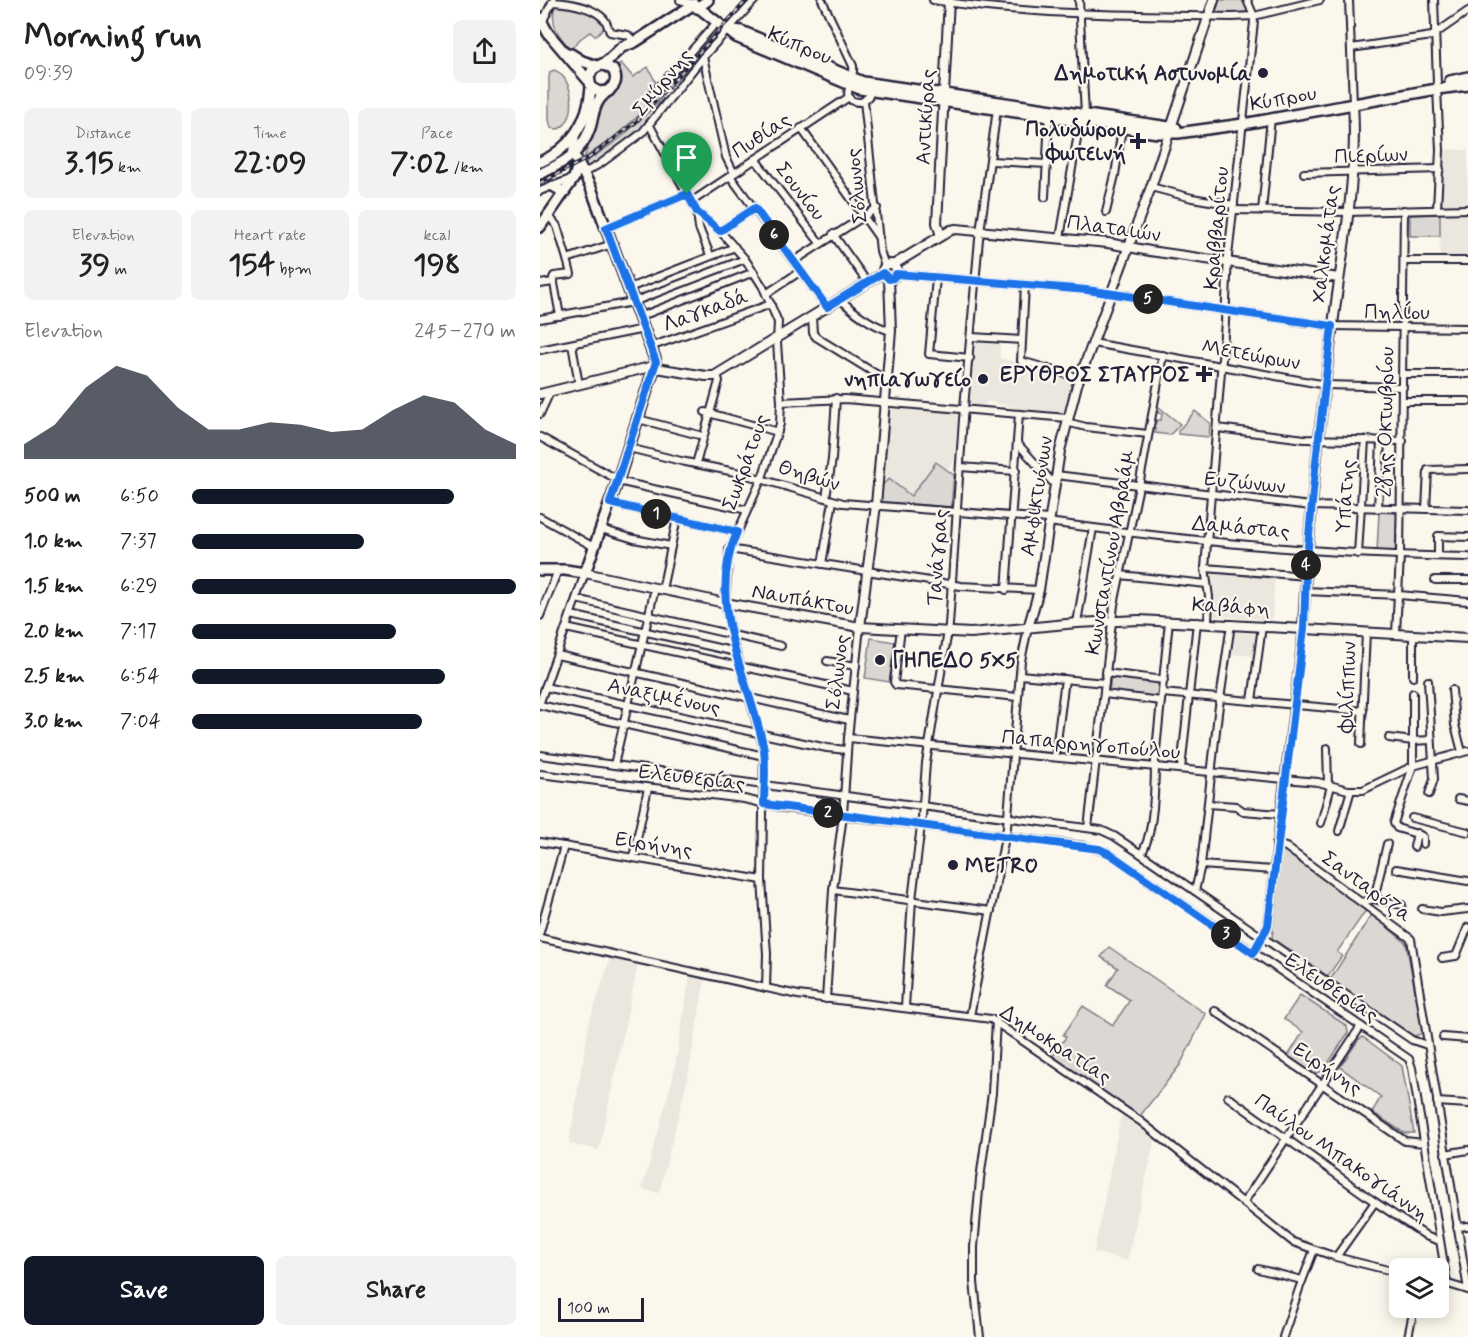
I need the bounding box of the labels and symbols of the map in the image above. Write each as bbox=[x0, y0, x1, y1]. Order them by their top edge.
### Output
street label: Κύπρου bbox=[763, 20, 836, 72]
street label: Σμύρνης bbox=[626, 42, 699, 123]
place label: Δημοτική Αστυνομία bbox=[1054, 60, 1252, 88]
marker: Δημοτική Αστυνομία bbox=[1256, 66, 1270, 80]
street label: Αντικύρας bbox=[910, 68, 942, 166]
street label: Κύπρου bbox=[1248, 79, 1319, 119]
street label: Πυθίας bbox=[727, 106, 797, 166]
place label: Πολυδώρου Φωτεινή bbox=[1025, 116, 1127, 168]
pin bbox=[661, 132, 712, 194]
marker: Πολυδώρου Φωτεινή bbox=[1131, 134, 1145, 148]
street label: Πιερίων bbox=[1334, 141, 1408, 171]
street label: Σόλωνος bbox=[839, 147, 875, 225]
street label: Σουνίου bbox=[768, 157, 832, 227]
street label: Κραββαρίτου bbox=[1198, 165, 1236, 291]
street label: Χαλκομάτας bbox=[1305, 184, 1347, 305]
street label: Πλαταιών bbox=[1065, 209, 1163, 249]
pin: 6 bbox=[759, 220, 789, 250]
street label: Λαγκαδά bbox=[659, 283, 752, 339]
pin: 5 bbox=[1133, 284, 1163, 314]
street label: Πηλίου bbox=[1364, 299, 1430, 327]
street label: Μετεώρων bbox=[1199, 333, 1302, 377]
street label: 28ης Οκτωβρίου bbox=[1371, 346, 1401, 498]
place label: ΕΡΥΘΡΟΣ ΣΤΑΥΡΟΣ bbox=[1000, 361, 1190, 389]
marker: ΕΡΥΘΡΟΣ ΣΤΑΥΡΟΣ bbox=[1195, 365, 1213, 383]
place label: νηπιαγωγείο bbox=[844, 366, 971, 394]
marker: νηπιαγωγείο bbox=[976, 372, 990, 386]
street label: Σωκράτους bbox=[716, 410, 776, 514]
street label: Αμφικτυόνων bbox=[1014, 434, 1060, 558]
street label: Κωνσταντίνου Αβραάμ bbox=[1079, 447, 1143, 657]
street label: Θηβών bbox=[774, 453, 843, 499]
street label: Υπάτης bbox=[1329, 458, 1363, 534]
street label: Ευζώνων bbox=[1203, 465, 1287, 501]
pin: 1 bbox=[641, 499, 671, 529]
street label: Τανάγρας bbox=[921, 508, 955, 606]
street label: Δαμάστας bbox=[1191, 510, 1291, 546]
pin: 4 bbox=[1291, 550, 1321, 580]
street label: Ναυπάκτου bbox=[750, 577, 856, 623]
street label: Καβάφη bbox=[1191, 591, 1271, 623]
street label: Σόλωνος bbox=[819, 633, 856, 711]
street label: Φιλίππων bbox=[1332, 641, 1364, 734]
place label: ΓΗΠΕΔΟ 5X5 bbox=[892, 647, 1018, 675]
marker: ΓΗΠΕΔΟ 5X5 bbox=[873, 653, 887, 667]
street label: Αναξιμένους bbox=[605, 670, 723, 723]
street label: Παπαρρηγοπούλου bbox=[1000, 723, 1181, 767]
street label: Ελευθερίας bbox=[637, 758, 747, 798]
pin: 2 bbox=[813, 798, 843, 828]
street label: Ειρήνης bbox=[613, 825, 694, 865]
street label: Σανταρόζα bbox=[1316, 845, 1417, 929]
place label: METRO bbox=[965, 852, 1038, 880]
marker: METRO bbox=[946, 858, 960, 872]
pin: 3 bbox=[1211, 919, 1241, 949]
street label: Ελευθερίας bbox=[1279, 946, 1384, 1029]
street label: Δημοκρατίας bbox=[994, 998, 1117, 1091]
street label: Ειρήνης bbox=[1287, 1035, 1368, 1102]
street label: Παύλου Μπακογιάννη bbox=[1249, 1087, 1434, 1229]
scale bar bbox=[558, 1295, 644, 1322]

